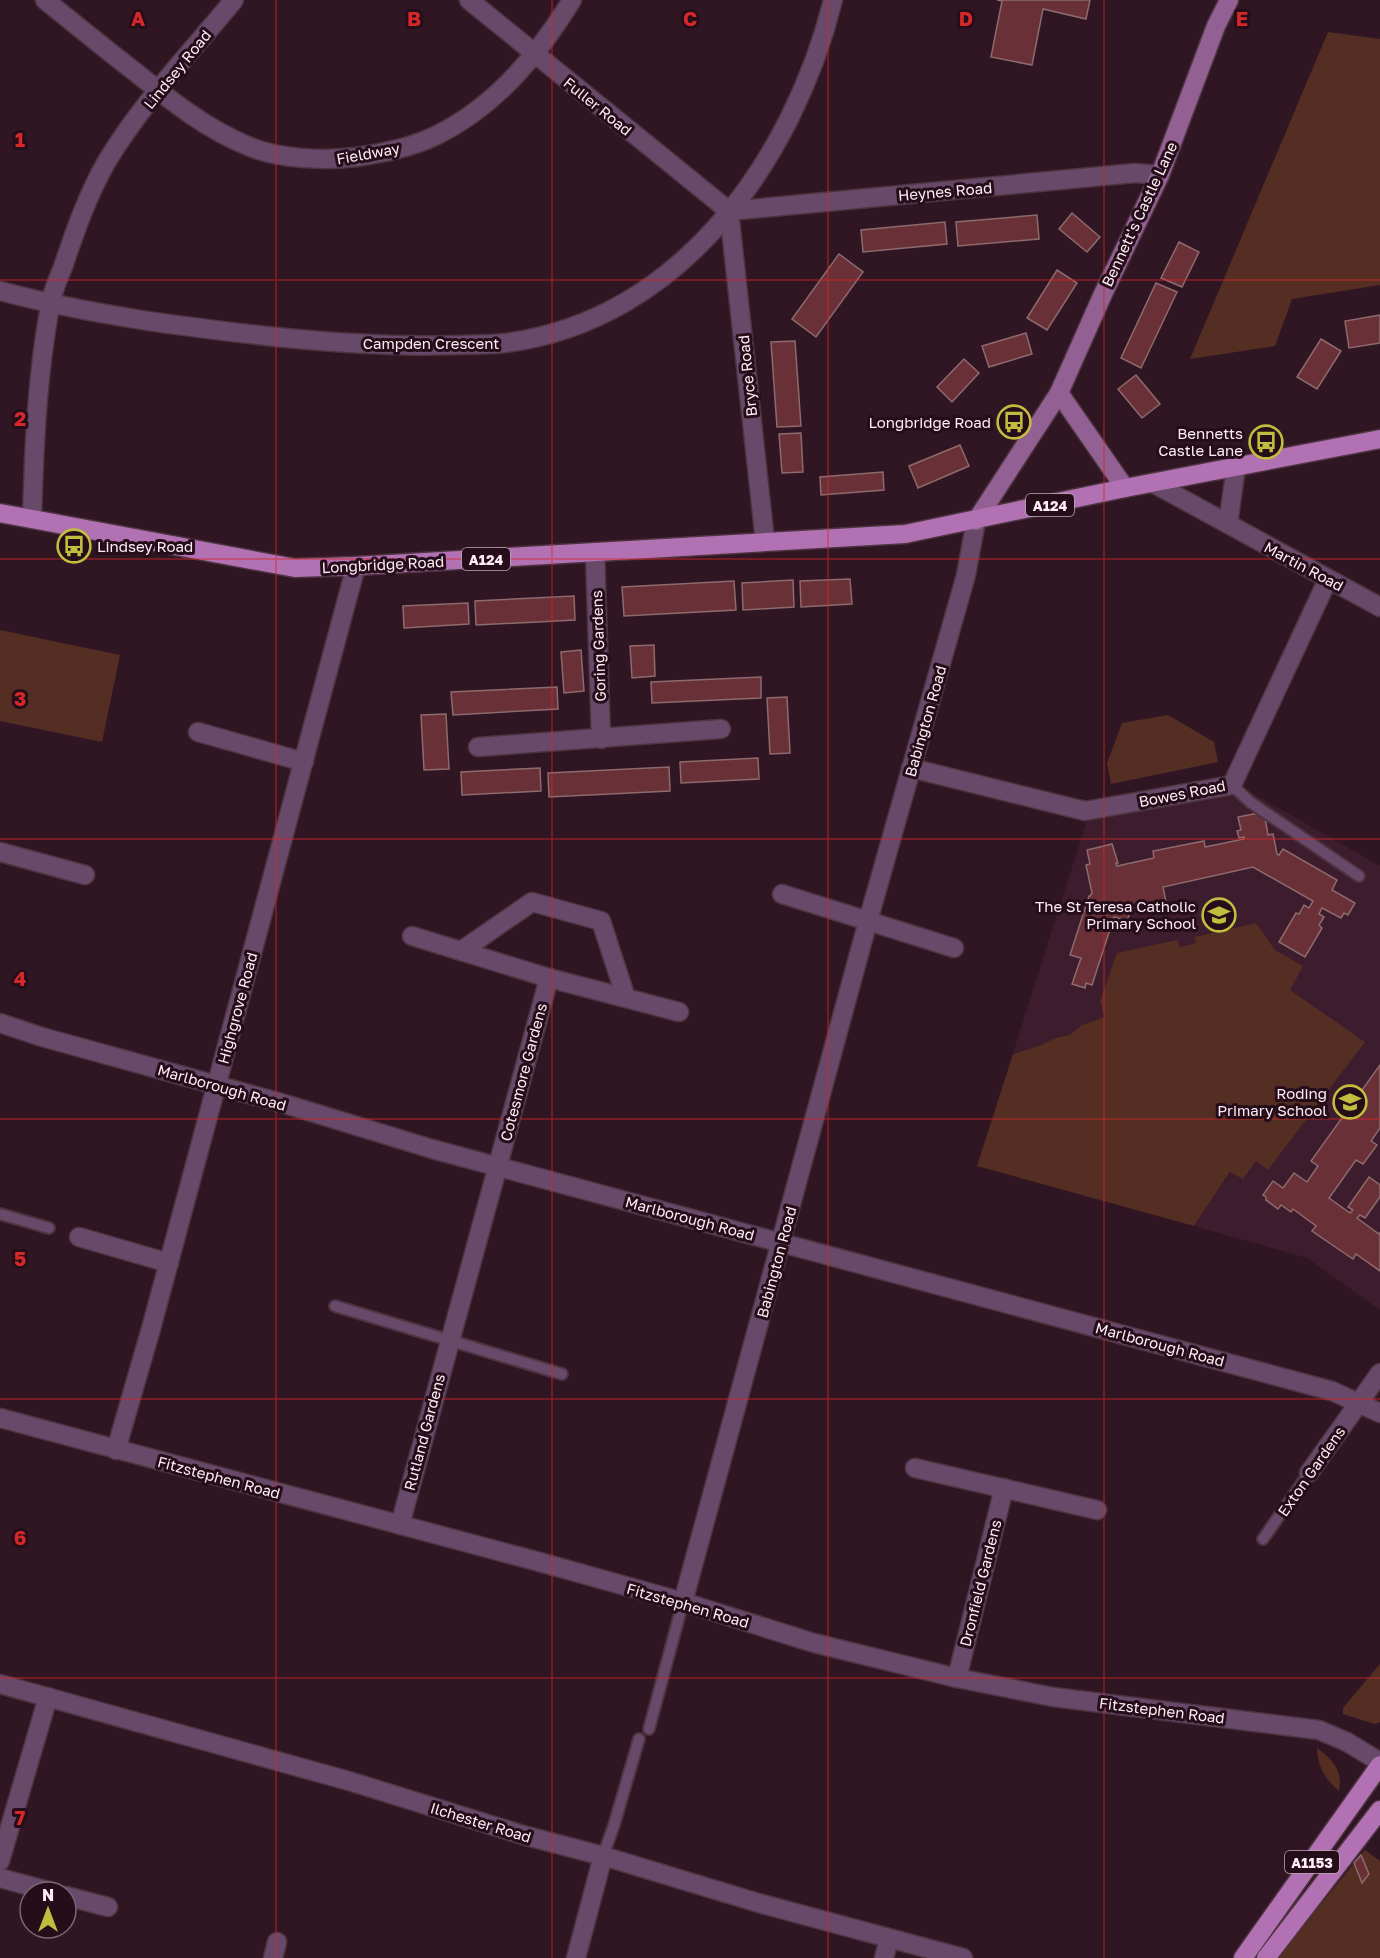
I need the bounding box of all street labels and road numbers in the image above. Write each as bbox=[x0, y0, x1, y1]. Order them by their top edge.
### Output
street label: Lindsey Road bbox=[140, 26, 214, 112]
street label: Fuller Road bbox=[560, 73, 636, 139]
street label: Fieldway bbox=[335, 138, 402, 167]
street label: Bennett's Castle Lane bbox=[1098, 138, 1181, 289]
street label: Heynes Road bbox=[897, 178, 993, 204]
street label: Campden Crescent bbox=[363, 334, 499, 352]
street label: Bryce Road bbox=[734, 334, 760, 418]
road number: A124 bbox=[1026, 494, 1074, 516]
street label: Martin Road bbox=[1261, 538, 1347, 594]
road number: A124 bbox=[462, 548, 510, 570]
street label: Longbridge Road bbox=[321, 552, 445, 576]
street label: Goring Gardens bbox=[587, 590, 609, 702]
street label: Babington Road bbox=[901, 663, 949, 779]
street label: Bowes Road bbox=[1137, 776, 1227, 810]
street label: Highgrove Road bbox=[213, 950, 261, 1066]
street label: Cotesmore Gardens bbox=[496, 1001, 550, 1143]
street label: Marlborough Road bbox=[156, 1060, 288, 1114]
street label: Marlborough Road bbox=[623, 1192, 757, 1244]
street label: Babington Road bbox=[752, 1204, 800, 1320]
street label: Marlborough Road bbox=[1093, 1318, 1227, 1370]
street label: Rutland Gardens bbox=[400, 1372, 448, 1492]
street label: Exton Gardens bbox=[1273, 1423, 1349, 1519]
street label: Fitzstephen Road bbox=[156, 1452, 282, 1502]
street label: Dronfield Gardens bbox=[956, 1518, 1004, 1648]
street label: Fitzstephen Road bbox=[625, 1579, 751, 1631]
street label: Fitzstephen Road bbox=[1098, 1693, 1226, 1727]
street label: Ilchester Road bbox=[428, 1798, 534, 1846]
road number: A1153 bbox=[1285, 1851, 1339, 1873]

